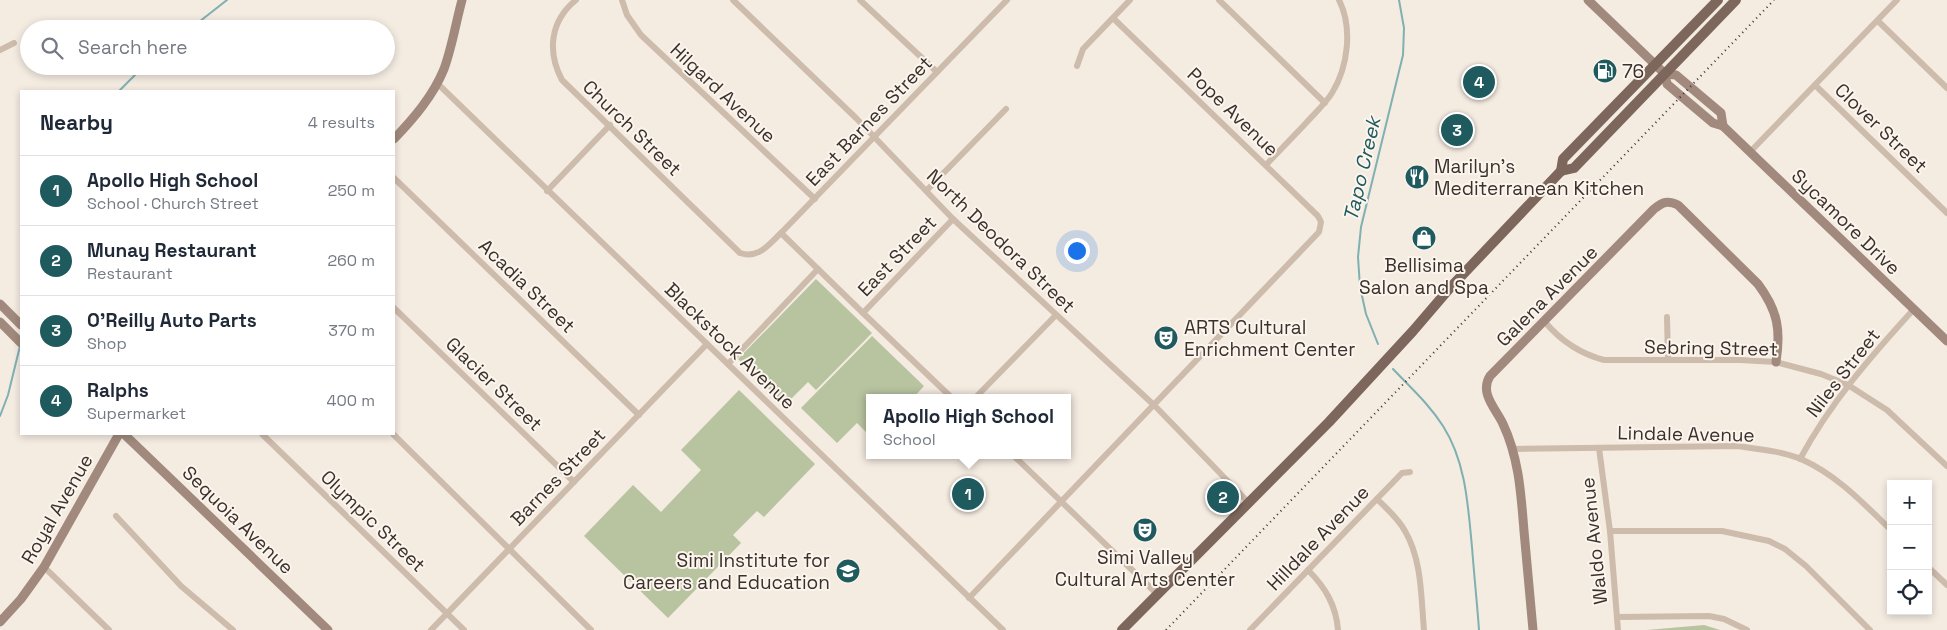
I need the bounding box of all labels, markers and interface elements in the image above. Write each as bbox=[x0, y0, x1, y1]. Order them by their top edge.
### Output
search box bbox=[20, 20, 395, 75]
icon: search bbox=[38, 34, 66, 62]
text: Search here bbox=[78, 35, 188, 60]
street label: Hilgard Avenue bbox=[665, 38, 781, 148]
street label: East Barnes Street bbox=[800, 51, 938, 191]
fuel station icon: 76 bbox=[1592, 58, 1618, 84]
place label: 76 bbox=[1622, 59, 1644, 84]
street label: Pope Avenue bbox=[1182, 62, 1284, 162]
pin: 4 bbox=[1463, 63, 1495, 101]
street label: Church Street bbox=[577, 75, 687, 181]
street label: Clover Street bbox=[1829, 78, 1933, 178]
text: Nearby bbox=[40, 109, 113, 136]
pin: 3 bbox=[1441, 111, 1473, 149]
text: 4 results bbox=[308, 112, 375, 133]
water label: Tapo Creek bbox=[1337, 112, 1387, 224]
place label: Marilyn's Mediterranean Kitchen bbox=[1434, 154, 1644, 201]
street label: North Deodora Street bbox=[921, 164, 1081, 318]
restaurant icon: Marilyn's Mediterranean Kitchen bbox=[1404, 164, 1430, 190]
street label: Sycamore Drive bbox=[1786, 164, 1906, 280]
text: Apollo High School bbox=[87, 168, 258, 193]
text: 1 bbox=[52, 180, 60, 201]
text: 250 m bbox=[328, 180, 375, 201]
text: School · Church Street bbox=[87, 193, 259, 214]
street label: East Street bbox=[852, 210, 942, 302]
shop icon: Bellisima Salon and Spa bbox=[1411, 225, 1437, 251]
street label: Acadia Street bbox=[473, 234, 581, 338]
text: Munay Restaurant bbox=[87, 238, 257, 263]
your location bbox=[1064, 238, 1090, 264]
street label: Galena Avenue bbox=[1491, 240, 1603, 352]
text: 2 bbox=[51, 250, 61, 271]
text: 260 m bbox=[327, 250, 375, 271]
place label: Bellisima Salon and Spa bbox=[1359, 253, 1489, 300]
text: Restaurant bbox=[87, 263, 173, 284]
street label: Blackstock Avenue bbox=[659, 277, 801, 415]
text: O'Reilly Auto Parts bbox=[87, 308, 257, 333]
place label: ARTS Cultural Enrichment Center bbox=[1184, 315, 1355, 362]
text: 3 bbox=[51, 320, 61, 341]
text: 370 m bbox=[328, 320, 375, 341]
street label: Niles Street bbox=[1800, 323, 1886, 423]
theatre icon: ARTS Cultural Enrichment Center bbox=[1153, 325, 1179, 351]
street label: Glacier Street bbox=[440, 332, 548, 436]
text: Shop bbox=[87, 333, 127, 354]
street label: Sebring Street bbox=[1644, 334, 1778, 362]
text: Ralphs bbox=[87, 378, 149, 403]
text: 4 bbox=[51, 390, 61, 411]
text: 400 m bbox=[327, 390, 375, 411]
popup bbox=[866, 394, 1071, 459]
text: Supermarket bbox=[87, 403, 186, 424]
text: Apollo High School bbox=[883, 404, 1054, 429]
street label: Lindale Avenue bbox=[1617, 420, 1755, 448]
street label: Barnes Street bbox=[505, 423, 611, 531]
text: School bbox=[883, 429, 936, 450]
street label: Royal Avenue bbox=[16, 450, 98, 568]
street label: Sequoia Avenue bbox=[177, 460, 299, 580]
street label: Olympic Street bbox=[315, 465, 431, 577]
pin: 1 bbox=[952, 475, 984, 513]
street label: Waldo Avenue bbox=[1575, 476, 1613, 606]
pin: 2 bbox=[1207, 478, 1239, 516]
street label: Hilldale Avenue bbox=[1261, 480, 1375, 596]
map controls bbox=[1887, 480, 1932, 615]
button: + bbox=[1887, 480, 1932, 525]
theatre icon: Simi Valley Cultural Arts Center bbox=[1132, 517, 1158, 543]
button: − bbox=[1887, 525, 1932, 570]
place label: Simi Valley Cultural Arts Center bbox=[1055, 545, 1235, 592]
place label: Simi Institute for Careers and Education bbox=[623, 548, 830, 595]
school or university icon: Simi Institute for Careers and Education bbox=[835, 558, 861, 584]
button: locate bbox=[1887, 570, 1932, 615]

